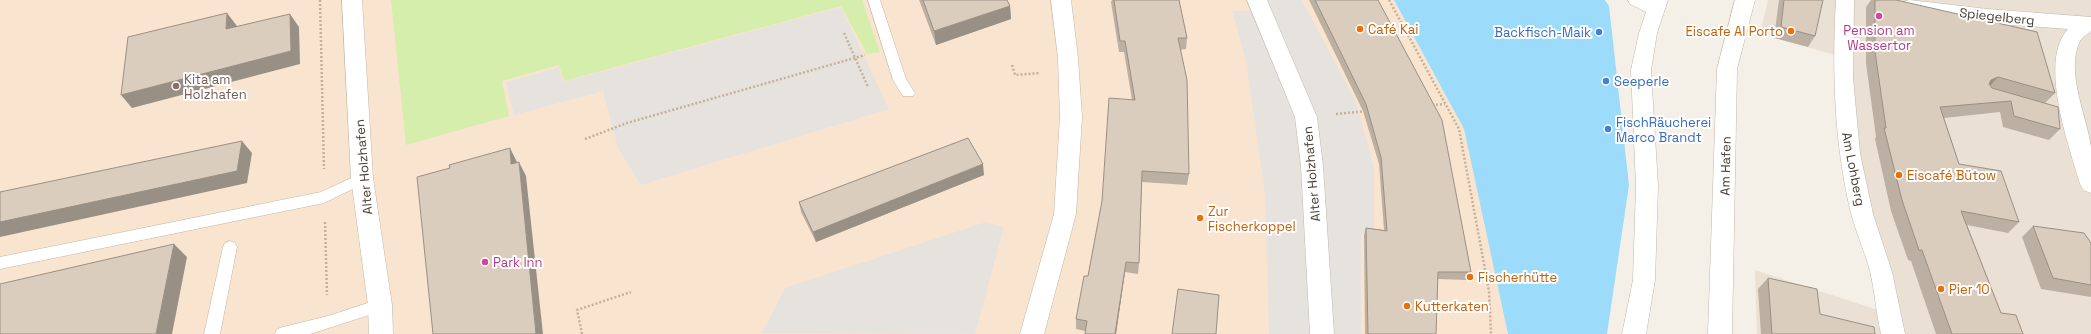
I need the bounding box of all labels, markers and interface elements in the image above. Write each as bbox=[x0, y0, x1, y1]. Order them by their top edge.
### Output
street label: Spiegelberg bbox=[1959, 4, 2035, 29]
marker: Pension am Wassertor bbox=[1874, 11, 1884, 21]
place label: Café Kai bbox=[1368, 21, 1418, 38]
place label: Pension am Wassertor bbox=[1843, 22, 1915, 54]
place label: Eiscafe Al Porto bbox=[1685, 23, 1783, 40]
marker: Café Kai bbox=[1355, 24, 1365, 34]
place label: Backfisch-Maik bbox=[1494, 24, 1591, 41]
marker: Eiscafe Al Porto bbox=[1786, 26, 1796, 36]
marker: Backfisch-Maik bbox=[1594, 27, 1604, 37]
place label: Kita am Holzhafen bbox=[184, 71, 247, 103]
place label: Seeperle bbox=[1614, 73, 1669, 90]
marker: Seeperle bbox=[1601, 76, 1611, 86]
marker: Kita am Holzhafen bbox=[171, 81, 181, 91]
place label: FischRäucherei Marco Brandt bbox=[1616, 114, 1711, 146]
street label: Alter Holzhafen bbox=[351, 119, 376, 215]
marker: FischRäucherei Marco Brandt bbox=[1603, 124, 1613, 134]
street label: Alter Holzhafen bbox=[1299, 126, 1324, 222]
street label: Am Lohberg bbox=[1838, 131, 1869, 207]
street label: Am Hafen bbox=[1716, 136, 1735, 196]
place label: Eiscafé Bütow bbox=[1907, 167, 1996, 184]
marker: Eiscafé Bütow bbox=[1894, 170, 1904, 180]
place label: Zur Fischerkoppel bbox=[1208, 203, 1296, 235]
marker: Zur Fischerkoppel bbox=[1195, 213, 1205, 223]
place label: Park Inn bbox=[493, 254, 543, 271]
marker: Park Inn bbox=[480, 257, 490, 267]
place label: Fischerhütte bbox=[1478, 269, 1557, 286]
marker: Fischerhütte bbox=[1465, 272, 1475, 282]
place label: Pier 10 bbox=[1949, 281, 1990, 298]
marker: Pier 10 bbox=[1936, 284, 1946, 294]
place label: Kutterkaten bbox=[1415, 298, 1489, 315]
marker: Kutterkaten bbox=[1402, 301, 1412, 311]

